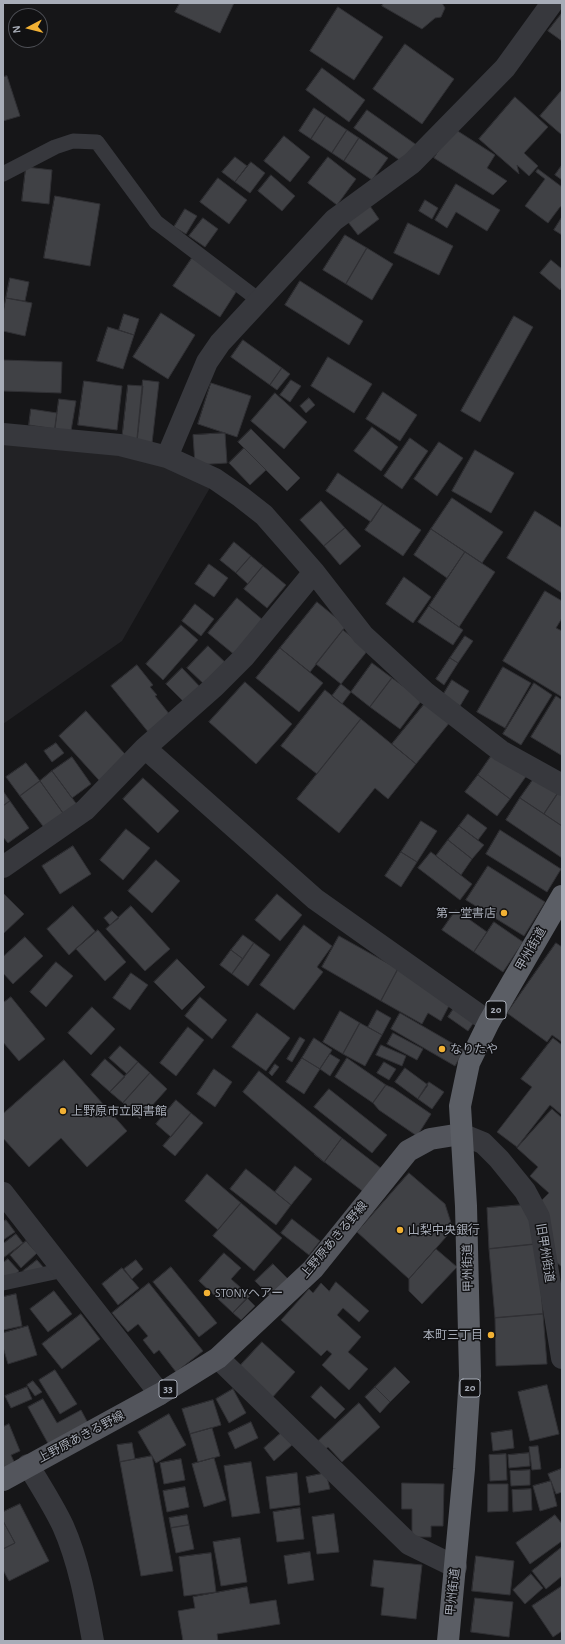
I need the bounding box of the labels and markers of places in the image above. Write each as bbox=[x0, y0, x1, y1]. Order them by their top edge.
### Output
place label: 第一堂書店 bbox=[436, 906, 496, 920]
marker: 第一堂書店 bbox=[499, 908, 509, 918]
place label: なりたや bbox=[450, 1042, 498, 1056]
marker: なりたや bbox=[437, 1044, 447, 1054]
place label: 上野原市立図書館 bbox=[71, 1104, 167, 1118]
marker: 上野原市立図書館 bbox=[58, 1106, 68, 1116]
place label: 山梨中央銀行 bbox=[408, 1223, 480, 1237]
marker: 山梨中央銀行 bbox=[395, 1225, 405, 1235]
place label: STONYヘアー bbox=[215, 1286, 283, 1300]
marker: STONYヘアー bbox=[202, 1288, 212, 1298]
place label: 本町三丁目 bbox=[423, 1328, 483, 1342]
marker: 本町三丁目 bbox=[486, 1330, 496, 1340]

